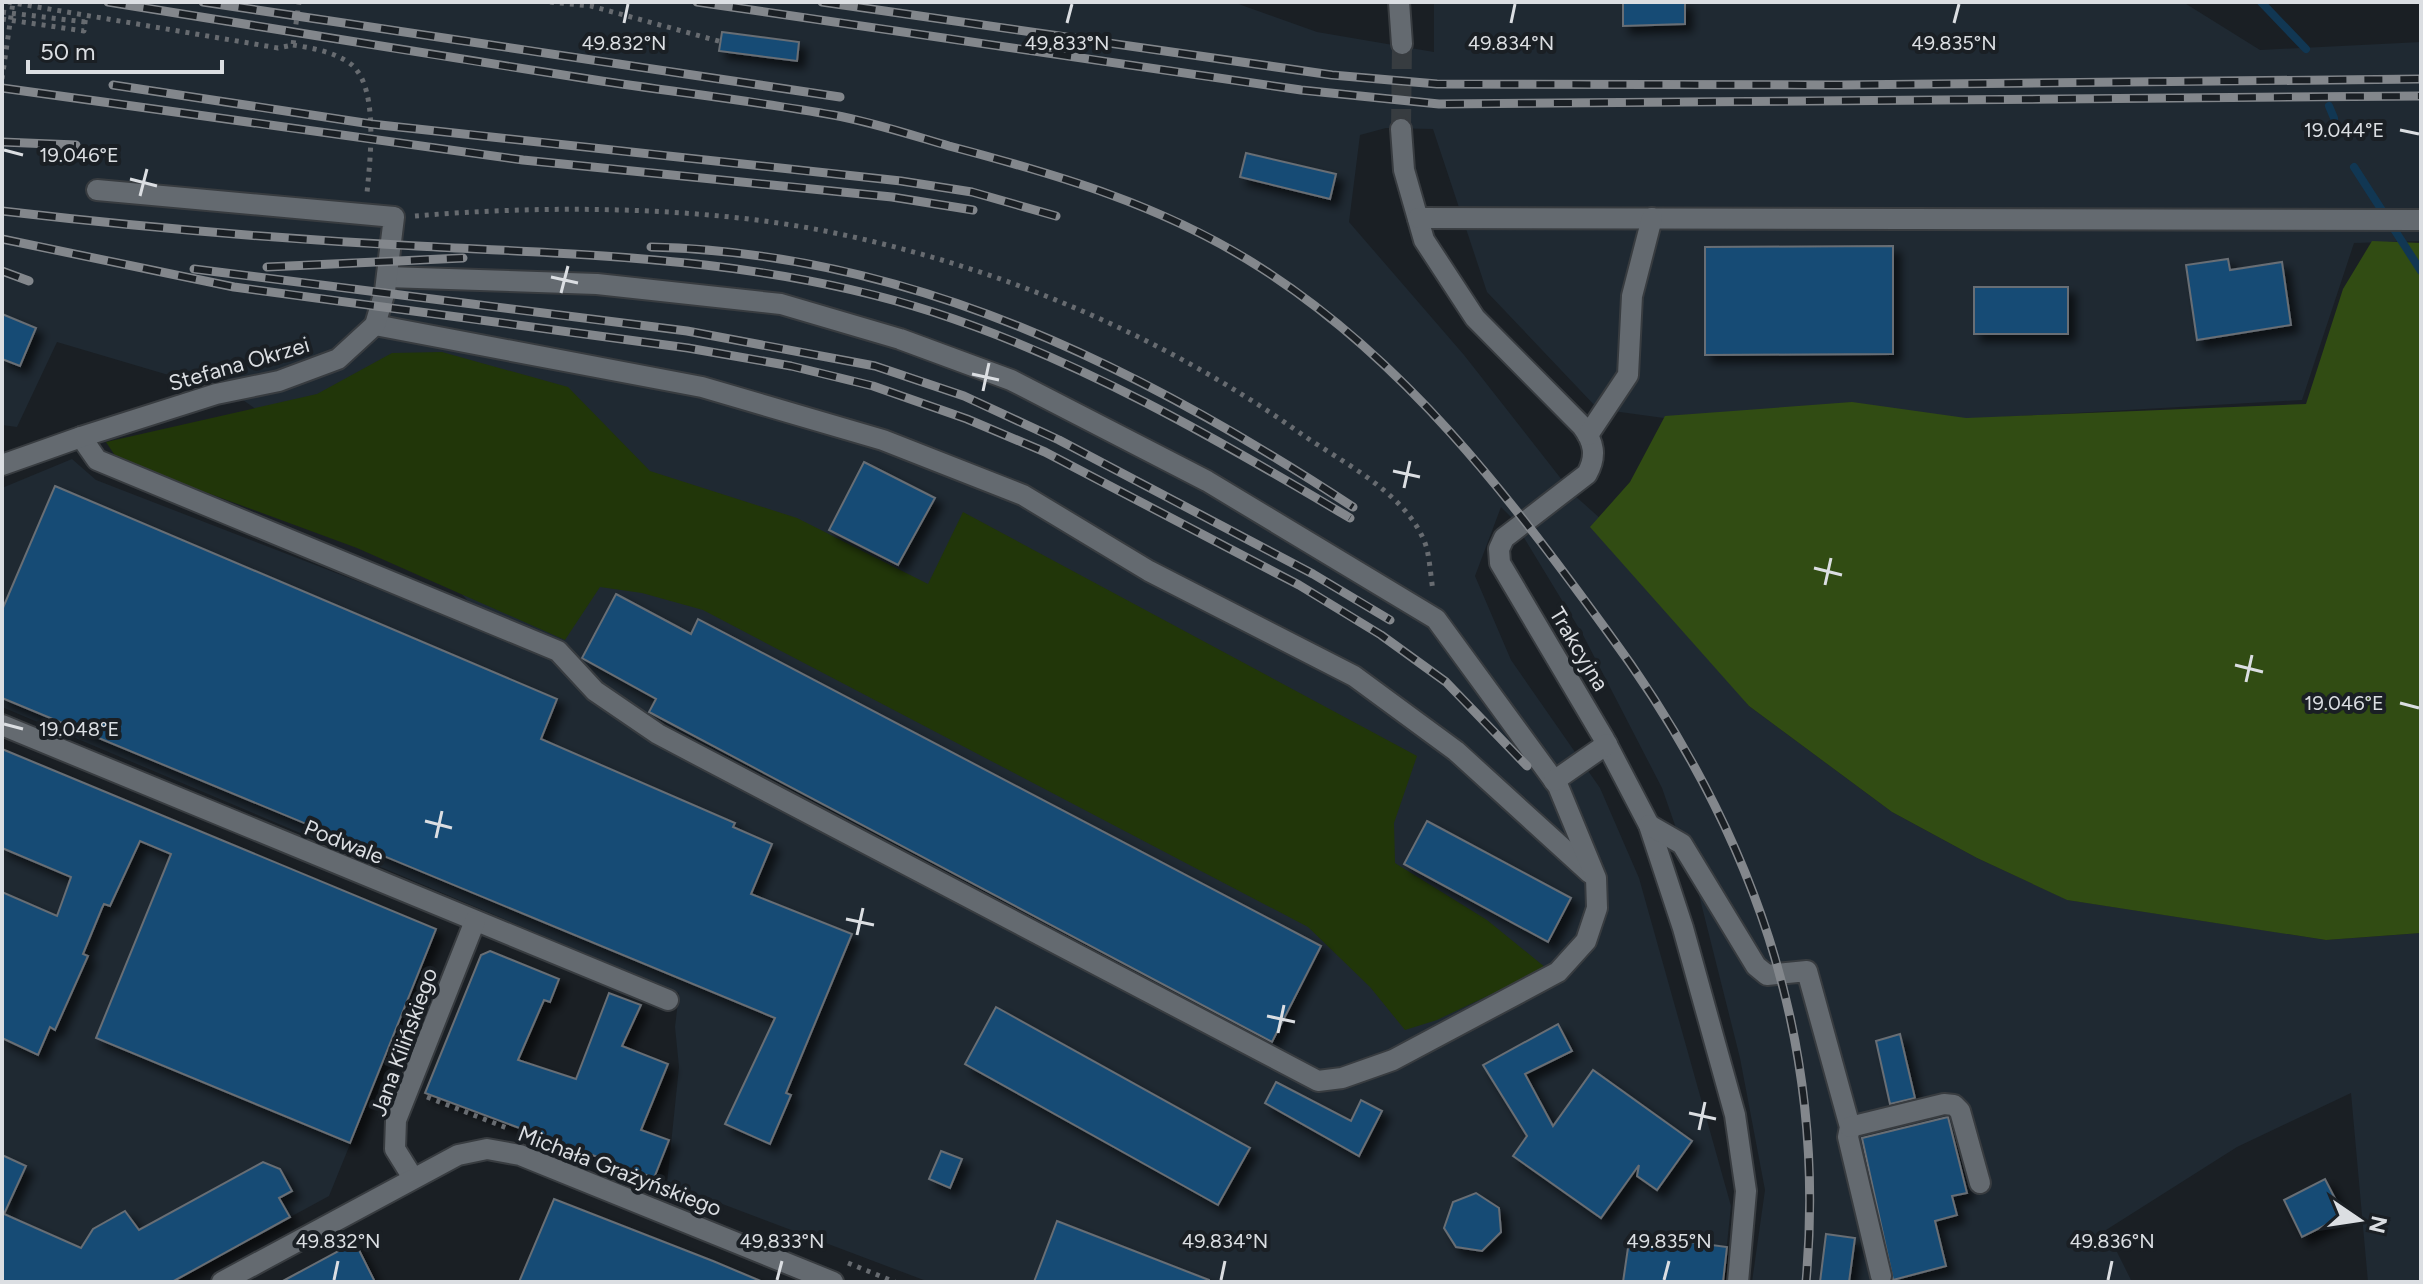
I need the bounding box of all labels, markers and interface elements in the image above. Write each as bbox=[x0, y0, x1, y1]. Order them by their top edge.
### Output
scale bar bbox=[28, 24, 222, 74]
text: 49.832°N bbox=[581, 31, 667, 55]
text: 49.833°N bbox=[1025, 31, 1109, 55]
text: 49.834°N bbox=[1468, 31, 1554, 55]
text: 49.835°N bbox=[1911, 31, 1997, 55]
text: 50 m bbox=[40, 37, 96, 66]
text: 19.044°E bbox=[2304, 118, 2384, 142]
text: 19.046°E bbox=[39, 143, 119, 167]
street label: Stefana Okrzei bbox=[166, 331, 312, 397]
street label: Trakcyjna bbox=[1544, 602, 1614, 696]
text: 19.046°E bbox=[2304, 691, 2384, 715]
text: 19.048°E bbox=[39, 717, 119, 741]
street label: Podwale bbox=[300, 814, 388, 870]
street label: Jana Kilińskiego bbox=[365, 964, 443, 1120]
street label: Michała Grażyńskiego bbox=[514, 1120, 726, 1222]
north arrow bbox=[2319, 1180, 2399, 1260]
text: N bbox=[2363, 1213, 2393, 1236]
text: 49.832°N bbox=[295, 1229, 381, 1253]
text: 49.833°N bbox=[740, 1229, 824, 1253]
text: 49.834°N bbox=[1182, 1229, 1268, 1253]
text: 49.835°N bbox=[1626, 1229, 1712, 1253]
text: 49.836°N bbox=[2069, 1229, 2155, 1253]

